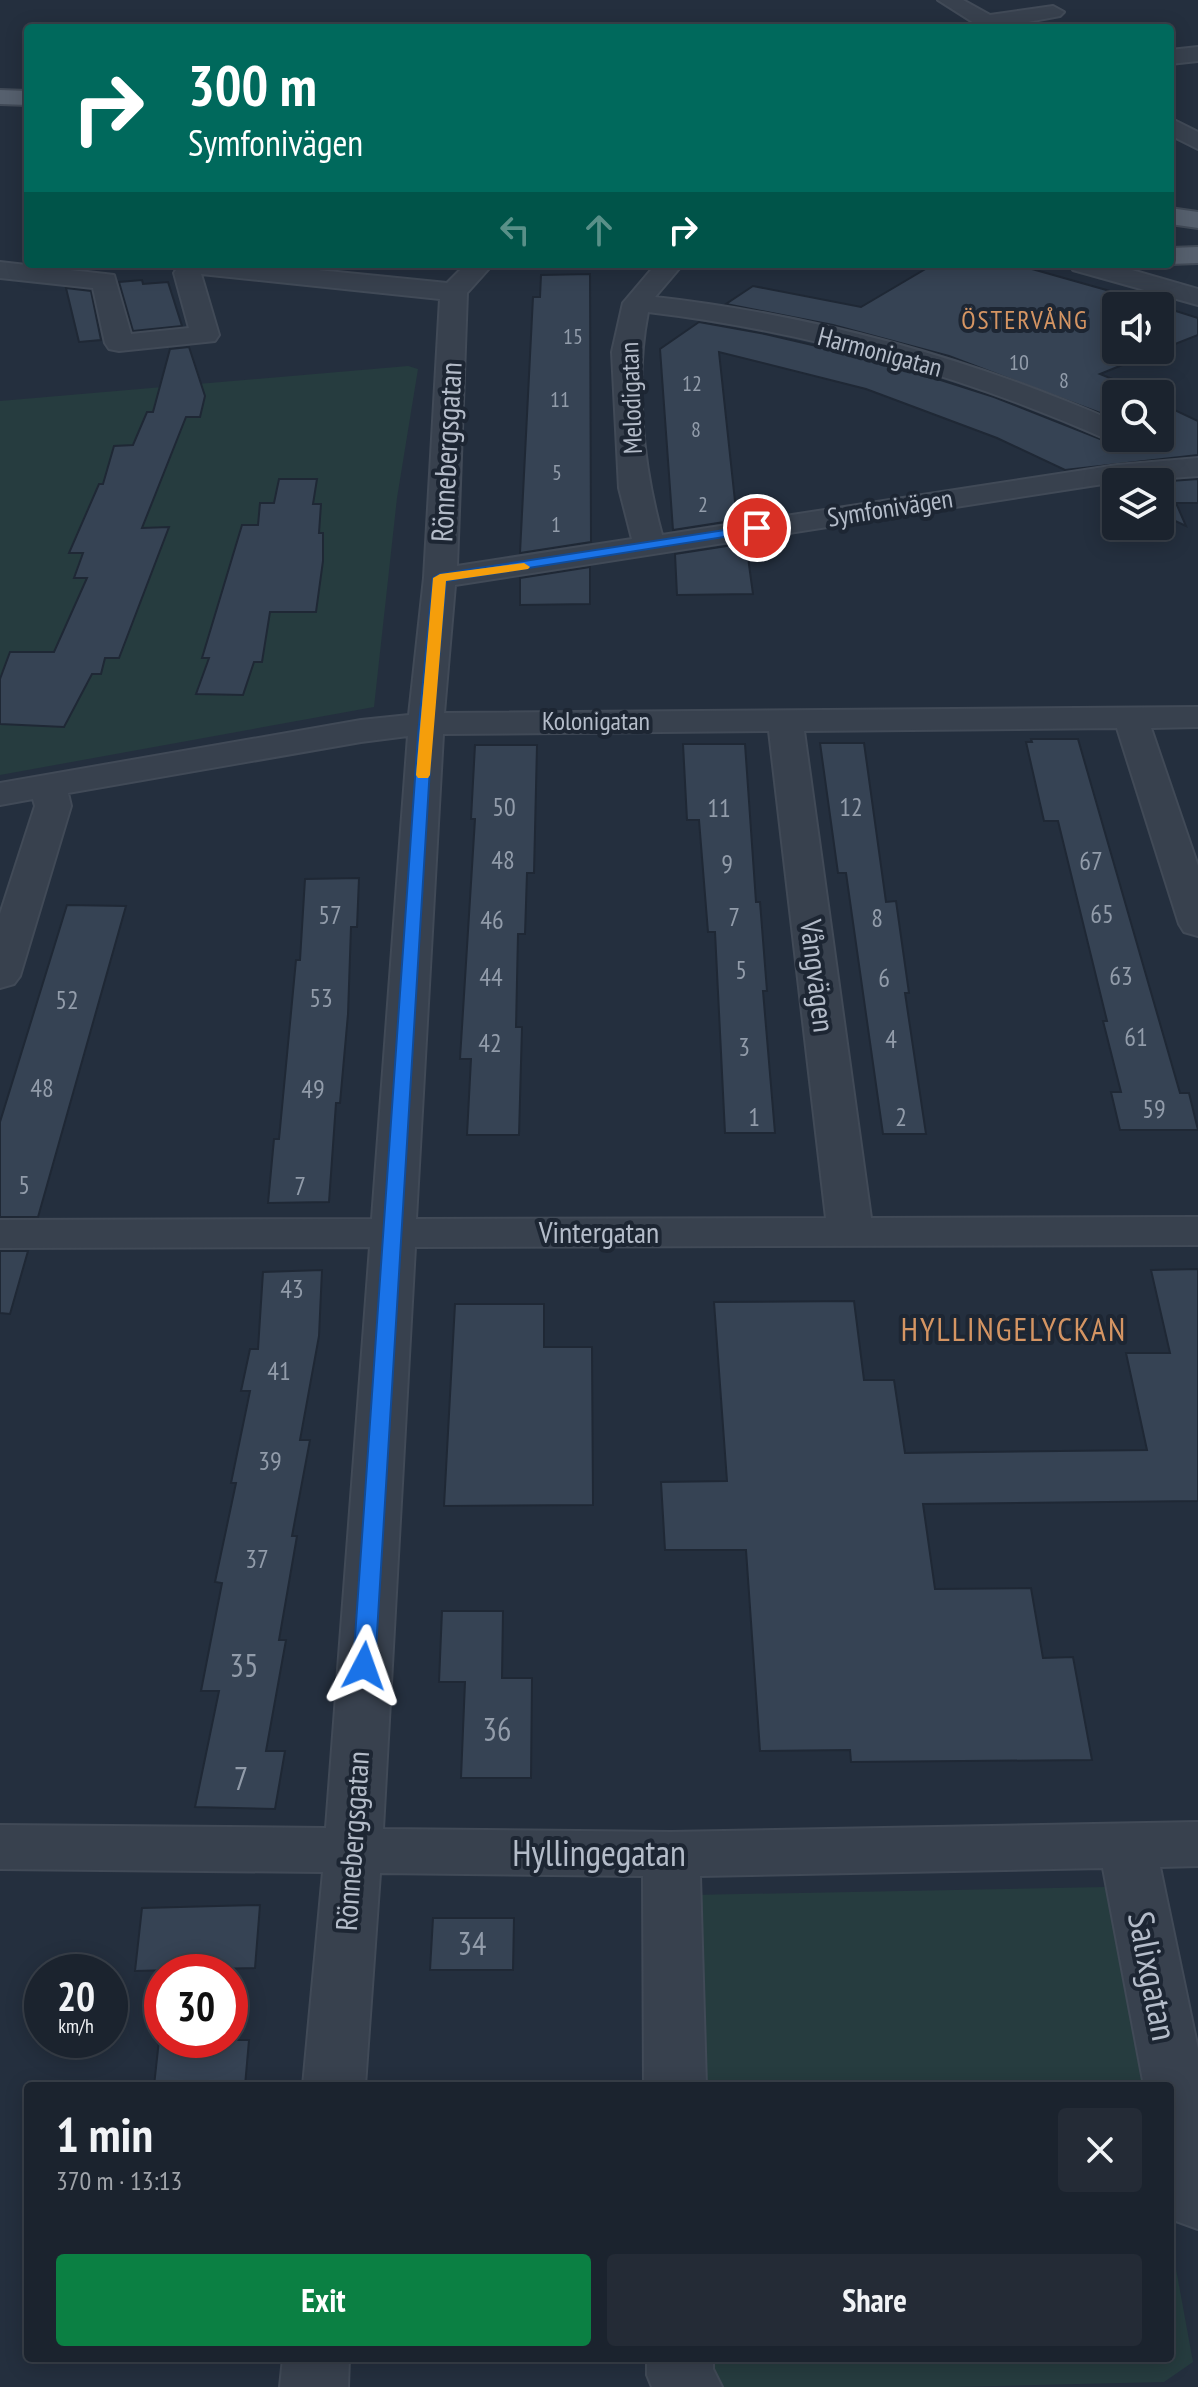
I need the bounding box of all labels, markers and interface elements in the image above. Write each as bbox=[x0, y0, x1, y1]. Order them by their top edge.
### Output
text: 300 m bbox=[188, 49, 317, 121]
icon: right bbox=[56, 56, 160, 160]
text: Symfonivägen bbox=[188, 119, 363, 166]
icon: left bbox=[493, 208, 537, 252]
icon: ahead bbox=[577, 208, 621, 252]
icon: right bbox=[661, 208, 705, 252]
map controls bbox=[1102, 292, 1174, 540]
button: sound bbox=[1102, 292, 1174, 364]
district label: ÖSTERVÅNG bbox=[961, 303, 1089, 336]
street label: Harmonigatan bbox=[814, 319, 946, 384]
house number: 15 bbox=[563, 322, 583, 350]
street label: Melodigatan bbox=[612, 341, 649, 455]
house number: 10 bbox=[1009, 348, 1029, 376]
street label: Rönnebergsgatan bbox=[421, 361, 470, 543]
house number: 8 bbox=[1059, 366, 1069, 394]
house number: 12 bbox=[682, 369, 702, 397]
button: search bbox=[1102, 380, 1174, 452]
house number: 11 bbox=[550, 385, 570, 413]
house number: 8 bbox=[691, 415, 701, 443]
house number: 5 bbox=[552, 458, 562, 486]
button: layers bbox=[1102, 468, 1174, 540]
street label: Symfonivägen bbox=[825, 481, 955, 534]
house number: 2 bbox=[698, 490, 708, 518]
pin bbox=[723, 494, 791, 562]
icon: arrive bbox=[735, 506, 779, 550]
house number: 1 bbox=[551, 510, 561, 538]
street label: Kolonigatan bbox=[542, 704, 650, 737]
house number: 50 bbox=[492, 790, 516, 823]
house number: 12 bbox=[839, 790, 863, 823]
house number: 11 bbox=[707, 791, 731, 824]
house number: 48 bbox=[491, 843, 515, 876]
house number: 67 bbox=[1079, 844, 1103, 877]
house number: 9 bbox=[721, 847, 733, 880]
house number: 65 bbox=[1090, 897, 1114, 930]
house number: 57 bbox=[318, 898, 342, 931]
house number: 7 bbox=[728, 900, 740, 933]
house number: 8 bbox=[871, 901, 883, 934]
house number: 46 bbox=[480, 903, 504, 936]
street label: Vångvägen bbox=[792, 916, 845, 1034]
house number: 5 bbox=[735, 953, 747, 986]
house number: 63 bbox=[1109, 959, 1133, 992]
house number: 44 bbox=[479, 960, 503, 993]
house number: 6 bbox=[878, 961, 890, 994]
house number: 53 bbox=[309, 981, 333, 1014]
house number: 52 bbox=[55, 983, 79, 1016]
house number: 61 bbox=[1124, 1020, 1148, 1053]
house number: 4 bbox=[885, 1022, 897, 1055]
house number: 42 bbox=[478, 1026, 502, 1059]
house number: 3 bbox=[738, 1030, 750, 1063]
house number: 48 bbox=[30, 1071, 54, 1104]
house number: 49 bbox=[301, 1072, 325, 1105]
house number: 59 bbox=[1142, 1092, 1166, 1125]
house number: 1 bbox=[748, 1100, 760, 1133]
house number: 2 bbox=[895, 1100, 907, 1133]
house number: 5 bbox=[18, 1168, 30, 1201]
house number: 7 bbox=[294, 1169, 306, 1202]
street label: Vintergatan bbox=[538, 1212, 659, 1251]
house number: 43 bbox=[280, 1272, 304, 1305]
district label: HYLLINGELYCKAN bbox=[901, 1308, 1127, 1350]
house number: 41 bbox=[267, 1354, 291, 1387]
house number: 39 bbox=[258, 1444, 282, 1477]
house number: 37 bbox=[245, 1542, 269, 1575]
position arrow bbox=[322, 1624, 406, 1708]
house number: 35 bbox=[230, 1644, 258, 1686]
house number: 36 bbox=[483, 1708, 511, 1750]
street label: Rönnebergsgatan bbox=[326, 1750, 377, 1932]
house number: 7 bbox=[234, 1757, 248, 1799]
street label: Hyllingegatan bbox=[512, 1829, 686, 1876]
street label: Salixgatan bbox=[1118, 1908, 1189, 2044]
house number: 34 bbox=[458, 1922, 486, 1964]
speed limit sign: 30 bbox=[144, 1954, 248, 2058]
text: 20 bbox=[57, 1970, 95, 2022]
text: km/h bbox=[58, 2013, 94, 2039]
text: 1 min bbox=[56, 2103, 153, 2165]
button: close bbox=[1058, 2108, 1142, 2192]
text: 370 m · 13:13 bbox=[56, 2164, 182, 2197]
button: Exit bbox=[56, 2254, 591, 2346]
button: Share bbox=[607, 2254, 1142, 2346]

